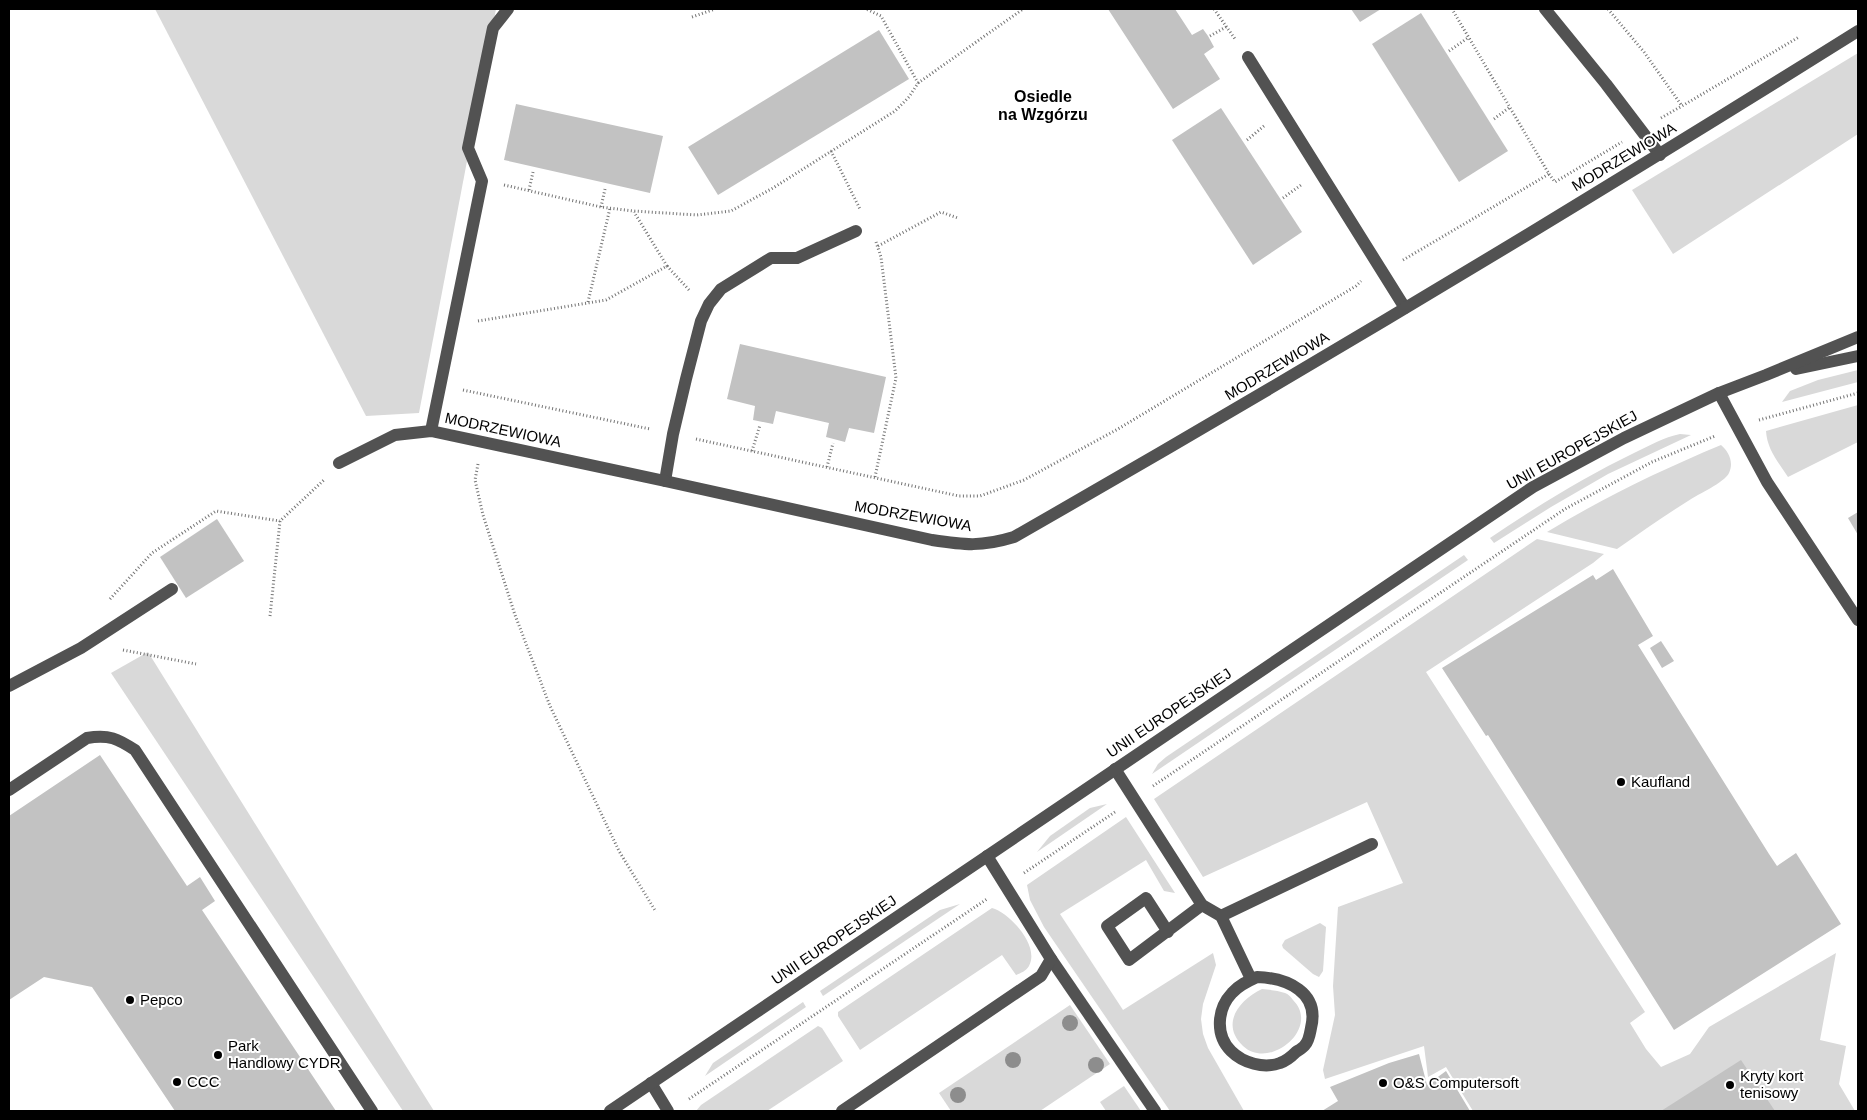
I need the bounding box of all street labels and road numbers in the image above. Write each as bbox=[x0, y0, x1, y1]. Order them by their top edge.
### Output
street label: MODRZEWIOWA bbox=[1569, 119, 1679, 194]
street label: MODRZEWIOWA bbox=[1222, 328, 1332, 403]
street label: UNII EUROPEJSKIEJ bbox=[1503, 407, 1640, 493]
street label: MODRZEWIOWA bbox=[443, 409, 563, 450]
street label: MODRZEWIOWA bbox=[853, 497, 973, 534]
street label: UNII EUROPEJSKIEJ bbox=[1103, 665, 1234, 761]
street label: UNII EUROPEJSKIEJ bbox=[768, 892, 899, 988]

